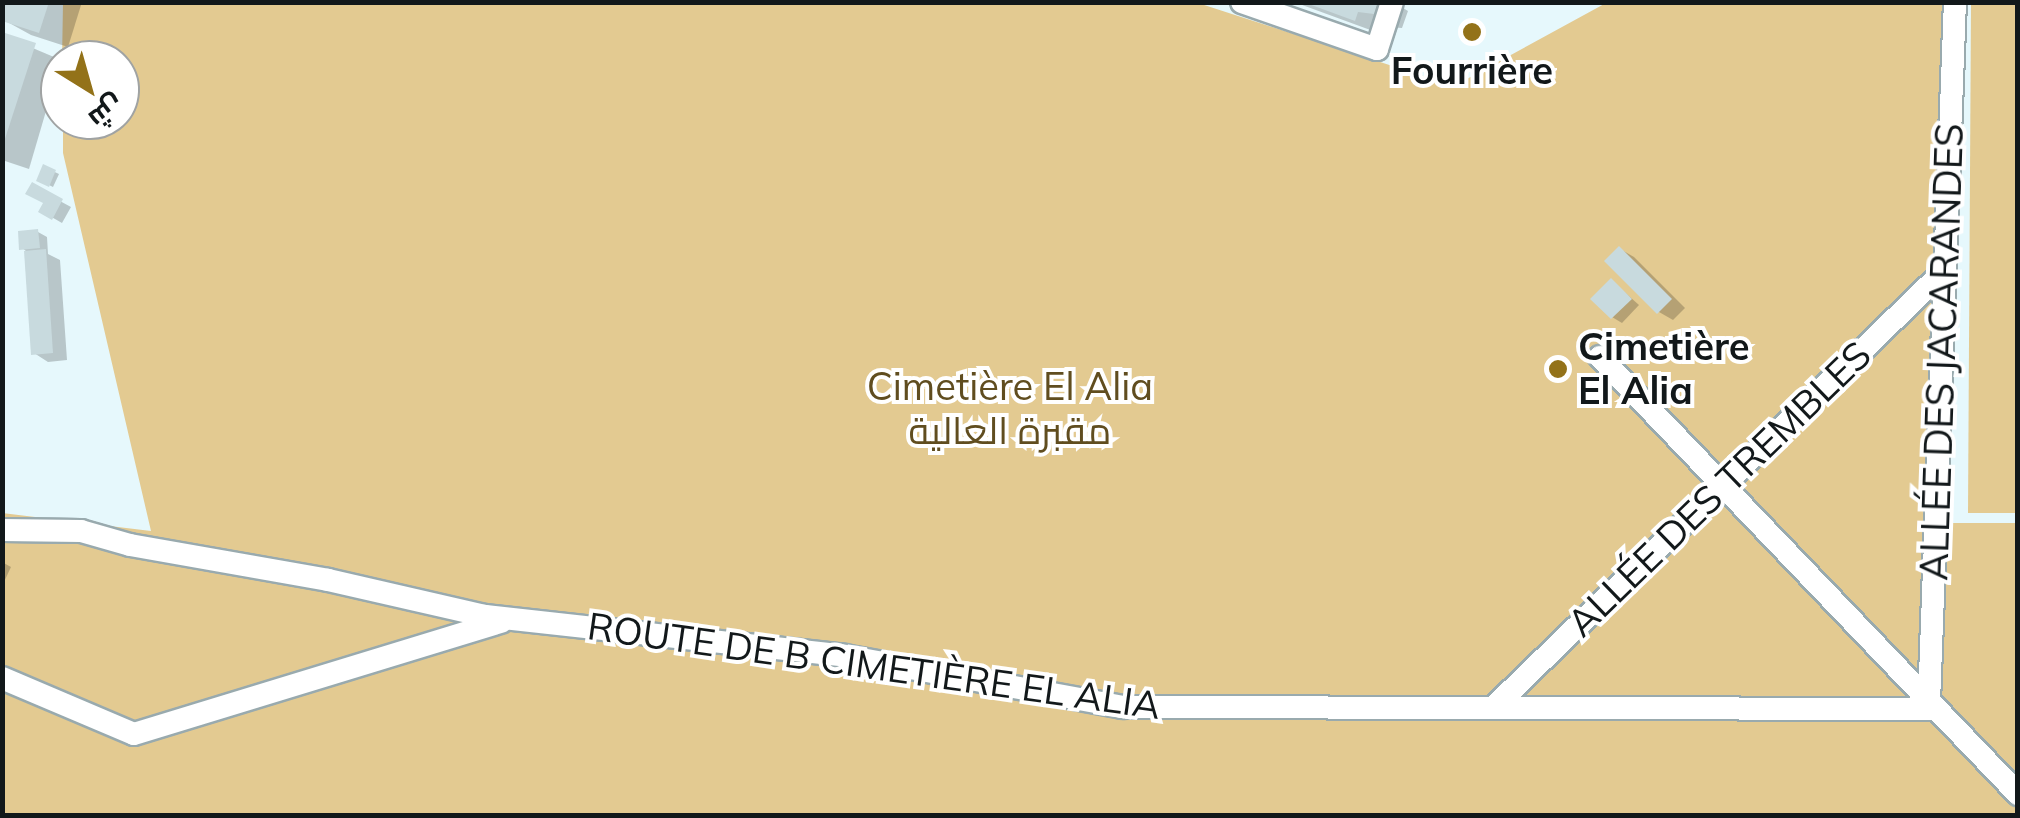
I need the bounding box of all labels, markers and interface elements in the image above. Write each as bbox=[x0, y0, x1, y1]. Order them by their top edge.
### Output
marker: Fourrière bbox=[1461, 21, 1483, 43]
north arrow bbox=[40, 40, 140, 140]
place label: Fourrière bbox=[1391, 48, 1553, 94]
text: ش bbox=[82, 88, 132, 138]
street label: ALLÉE DES JACARANDES bbox=[1911, 123, 1973, 581]
place label: Cimetière El Alia bbox=[1578, 324, 1749, 414]
street label: ALLÉE DES TREMBLES bbox=[1558, 332, 1880, 646]
marker: Cimetière El Alia bbox=[1547, 358, 1569, 380]
park label: Cimetière El Alia مقبرة العالية bbox=[867, 364, 1153, 454]
street label: ROUTE DE B CIMETIÈRE EL ALIA bbox=[585, 603, 1163, 729]

